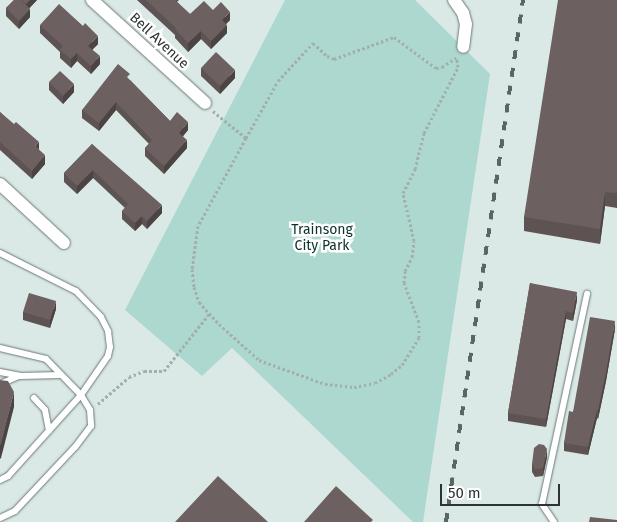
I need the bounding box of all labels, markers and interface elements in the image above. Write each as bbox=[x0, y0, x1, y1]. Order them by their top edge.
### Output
street label: Bell Avenue bbox=[126, 9, 192, 73]
park label: Trainsong City Park bbox=[291, 222, 353, 254]
scale bar bbox=[442, 474, 562, 506]
text: 50 m bbox=[448, 484, 481, 502]

